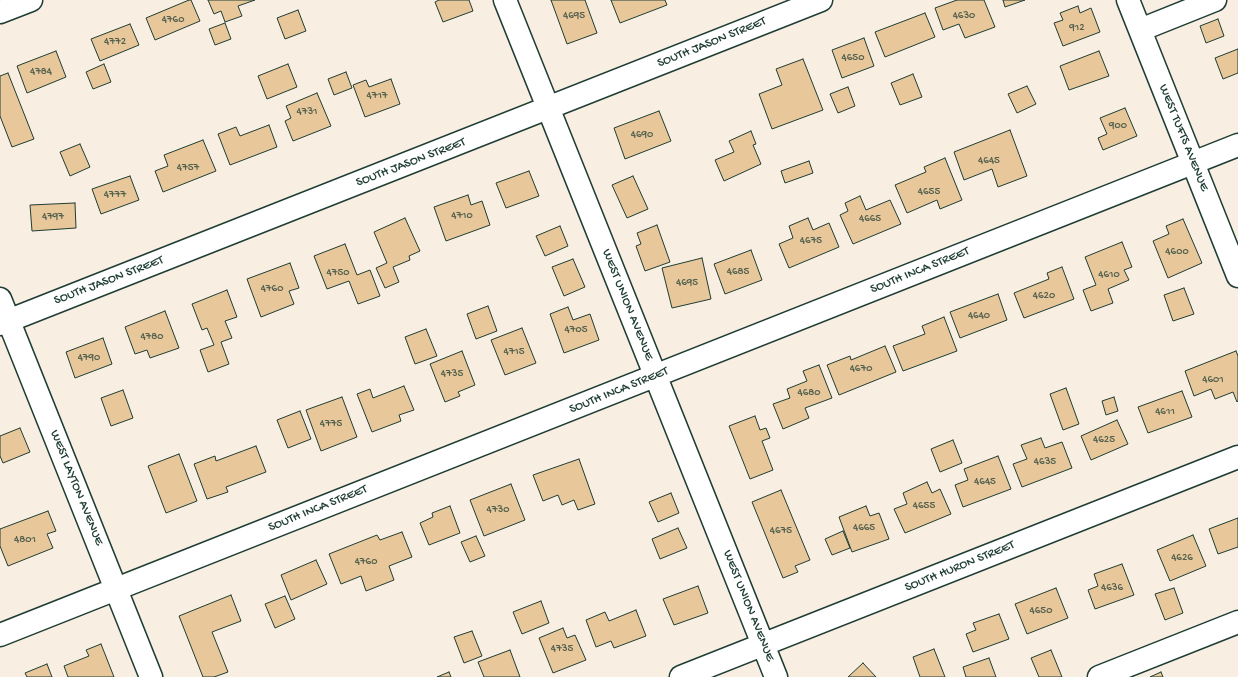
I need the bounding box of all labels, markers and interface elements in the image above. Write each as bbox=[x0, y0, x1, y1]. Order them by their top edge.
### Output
house number: 4695 bbox=[563, 9, 585, 23]
house number: 4630 bbox=[953, 9, 975, 23]
house number: 4760 bbox=[162, 13, 184, 27]
street label: SOUTH JASON STREET bbox=[655, 14, 769, 72]
house number: 912 bbox=[1069, 21, 1085, 35]
house number: 4772 bbox=[104, 35, 126, 49]
house number: 4650 bbox=[842, 51, 864, 65]
house number: 4784 bbox=[30, 65, 52, 79]
street label: WEST TUFTS AVENUE bbox=[1154, 82, 1212, 194]
house number: 4717 bbox=[366, 89, 388, 103]
house number: 4731 bbox=[296, 105, 318, 119]
house number: 900 bbox=[1109, 119, 1127, 133]
house number: 4690 bbox=[631, 128, 653, 142]
street label: SOUTH JASON STREET bbox=[354, 135, 468, 191]
house number: 4645 bbox=[978, 154, 1000, 168]
house number: 4757 bbox=[177, 161, 199, 175]
house number: 4655 bbox=[918, 185, 940, 199]
house number: 4777 bbox=[104, 188, 126, 202]
house number: 4710 bbox=[451, 209, 473, 223]
house number: 4797 bbox=[42, 210, 64, 224]
house number: 4665 bbox=[859, 212, 881, 226]
house number: 4675 bbox=[800, 234, 822, 248]
street label: SOUTH INCA STREET bbox=[868, 244, 972, 298]
house number: 4600 bbox=[1165, 245, 1189, 259]
street label: WEST UNION AVENUE bbox=[598, 247, 656, 363]
street label: SOUTH JASON STREET bbox=[52, 253, 166, 309]
house number: 4685 bbox=[727, 265, 749, 279]
house number: 4750 bbox=[327, 266, 349, 280]
house number: 4610 bbox=[1098, 268, 1120, 282]
house number: 4695 bbox=[676, 276, 698, 290]
house number: 4760 bbox=[261, 282, 283, 296]
house number: 4620 bbox=[1033, 289, 1055, 303]
house number: 4640 bbox=[968, 309, 990, 323]
house number: 4705 bbox=[565, 323, 587, 337]
house number: 4780 bbox=[140, 330, 164, 344]
house number: 4715 bbox=[503, 345, 525, 359]
house number: 4790 bbox=[78, 351, 100, 365]
house number: 4670 bbox=[850, 362, 872, 376]
street label: SOUTH INCA STREET bbox=[567, 364, 671, 418]
house number: 4735 bbox=[441, 367, 463, 381]
house number: 4601 bbox=[1202, 373, 1224, 387]
house number: 4680 bbox=[797, 386, 821, 400]
house number: 4611 bbox=[1155, 405, 1175, 419]
house number: 4775 bbox=[320, 417, 342, 431]
street label: WEST LAYTON AVENUE bbox=[46, 428, 106, 548]
house number: 4625 bbox=[1093, 433, 1115, 447]
house number: 4635 bbox=[1034, 455, 1056, 469]
house number: 4645 bbox=[974, 475, 996, 489]
street label: SOUTH INCA STREET bbox=[266, 482, 370, 536]
house number: 4655 bbox=[913, 499, 935, 513]
house number: 4730 bbox=[487, 503, 509, 517]
house number: 4665 bbox=[853, 521, 875, 535]
house number: 4675 bbox=[770, 524, 792, 538]
house number: 4801 bbox=[14, 533, 36, 547]
street label: SOUTH HURON STREET bbox=[903, 538, 1017, 596]
street label: WEST UNION AVENUE bbox=[719, 548, 777, 664]
house number: 4626 bbox=[1171, 551, 1193, 565]
house number: 4760 bbox=[355, 555, 377, 569]
house number: 4636 bbox=[1101, 581, 1123, 595]
house number: 4650 bbox=[1030, 604, 1052, 618]
house number: 4735 bbox=[551, 642, 573, 656]

